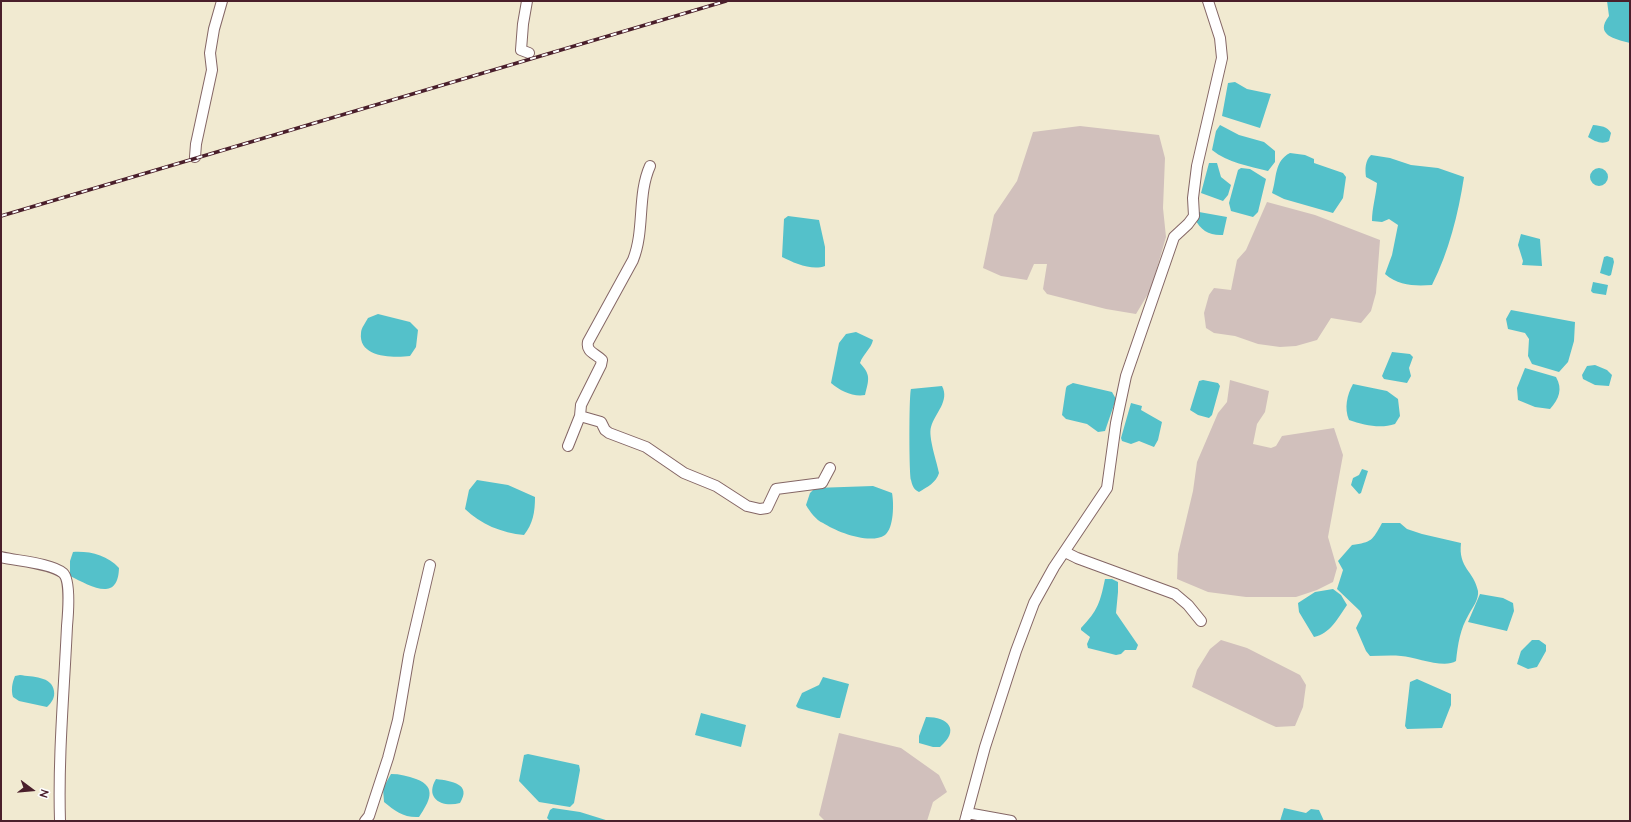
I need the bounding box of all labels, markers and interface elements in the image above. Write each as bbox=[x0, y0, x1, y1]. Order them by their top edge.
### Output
north arrow bbox=[12, 770, 52, 810]
text: N bbox=[36, 788, 52, 799]

